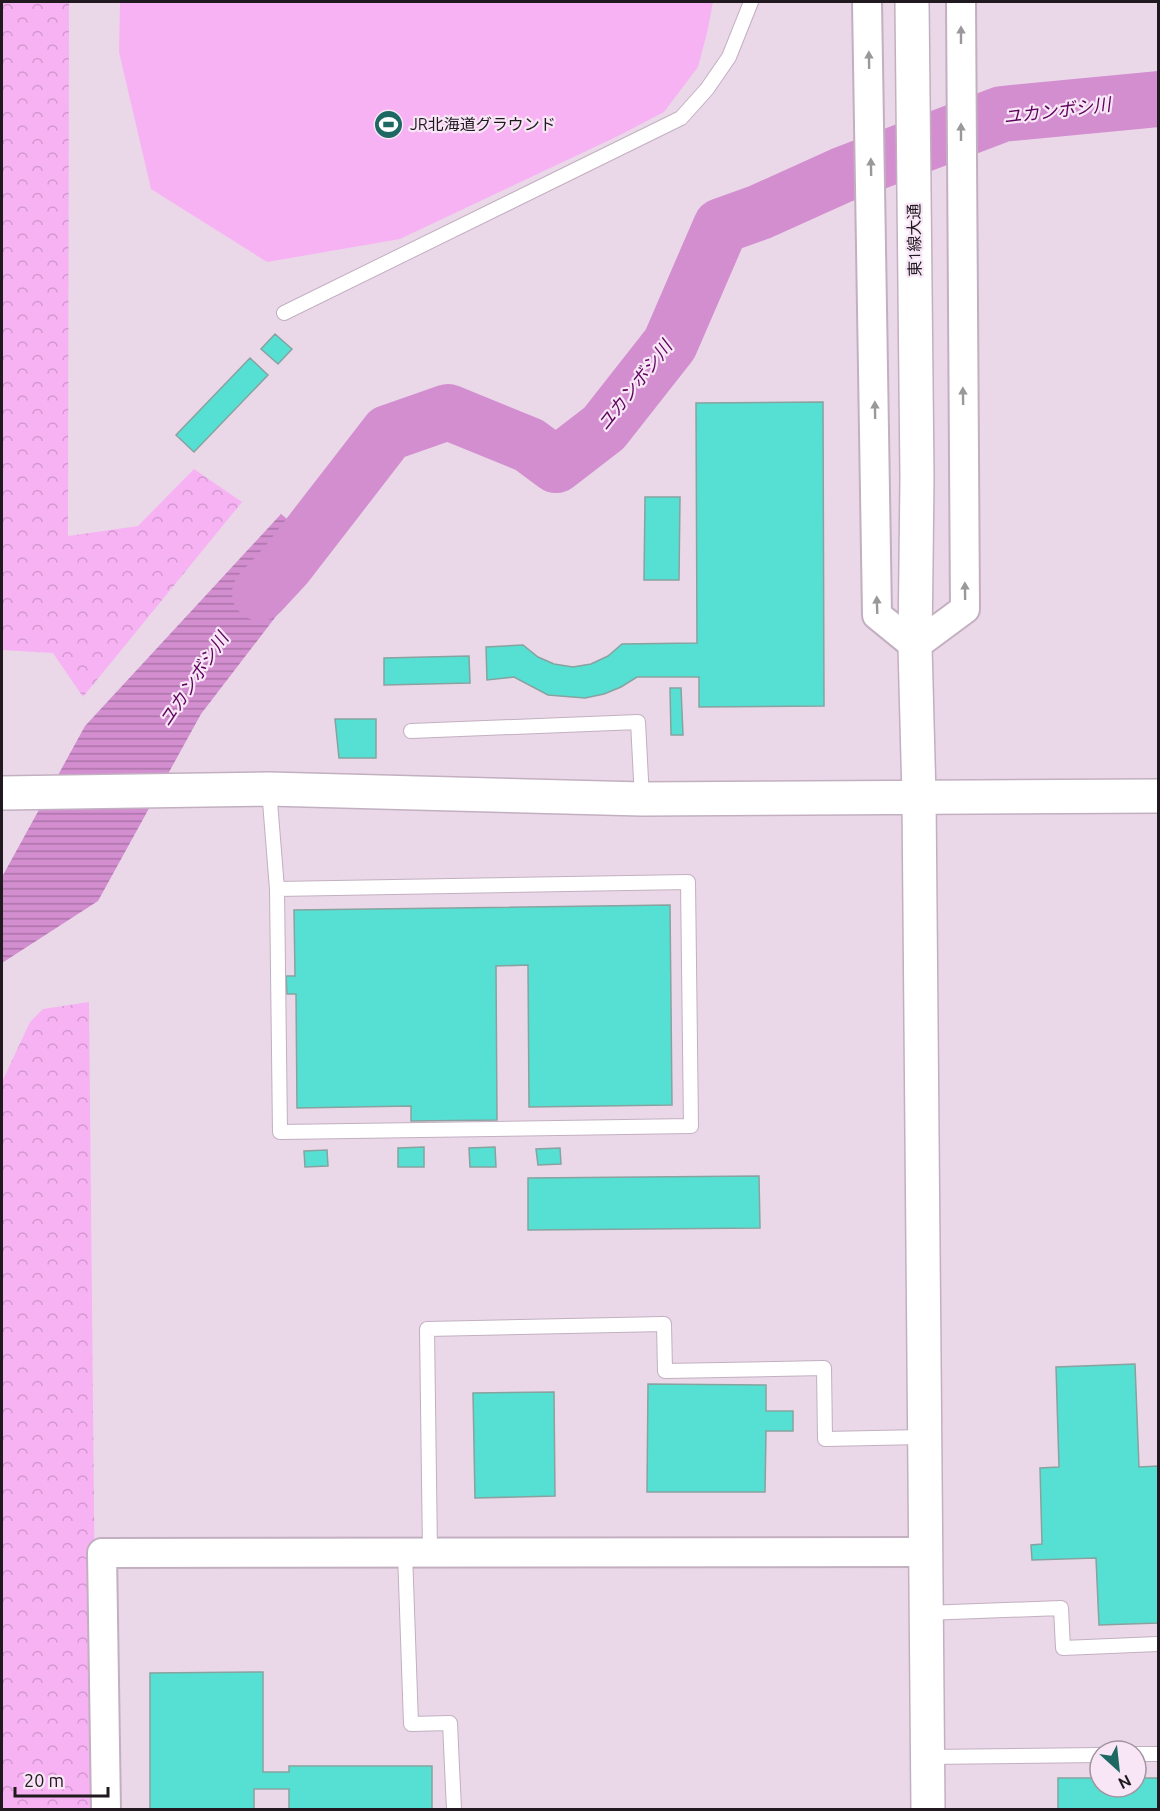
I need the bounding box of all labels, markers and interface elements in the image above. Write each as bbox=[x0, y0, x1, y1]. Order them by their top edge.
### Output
one-way arrow bbox=[956, 26, 966, 45]
one-way arrow bbox=[864, 50, 873, 69]
water label: ユカンボシ川 bbox=[1002, 93, 1114, 127]
sports icon: JR北海道グラウンド bbox=[373, 108, 405, 140]
place label: JR北海道グラウンド bbox=[410, 115, 556, 133]
one-way arrow bbox=[956, 122, 966, 141]
one-way arrow bbox=[866, 157, 876, 176]
street label: 東1線大通 bbox=[904, 203, 924, 277]
water label: ユカンボシ川 bbox=[593, 335, 676, 434]
one-way arrow bbox=[958, 387, 968, 406]
one-way arrow bbox=[870, 401, 880, 420]
one-way arrow bbox=[960, 582, 970, 601]
one-way arrow bbox=[873, 595, 882, 614]
water label: ユカンボシ川 bbox=[155, 627, 233, 729]
north arrow bbox=[1088, 1739, 1148, 1799]
scale bar bbox=[15, 1760, 108, 1798]
text: 20 m bbox=[24, 1770, 64, 1790]
text: N bbox=[1115, 1772, 1134, 1793]

